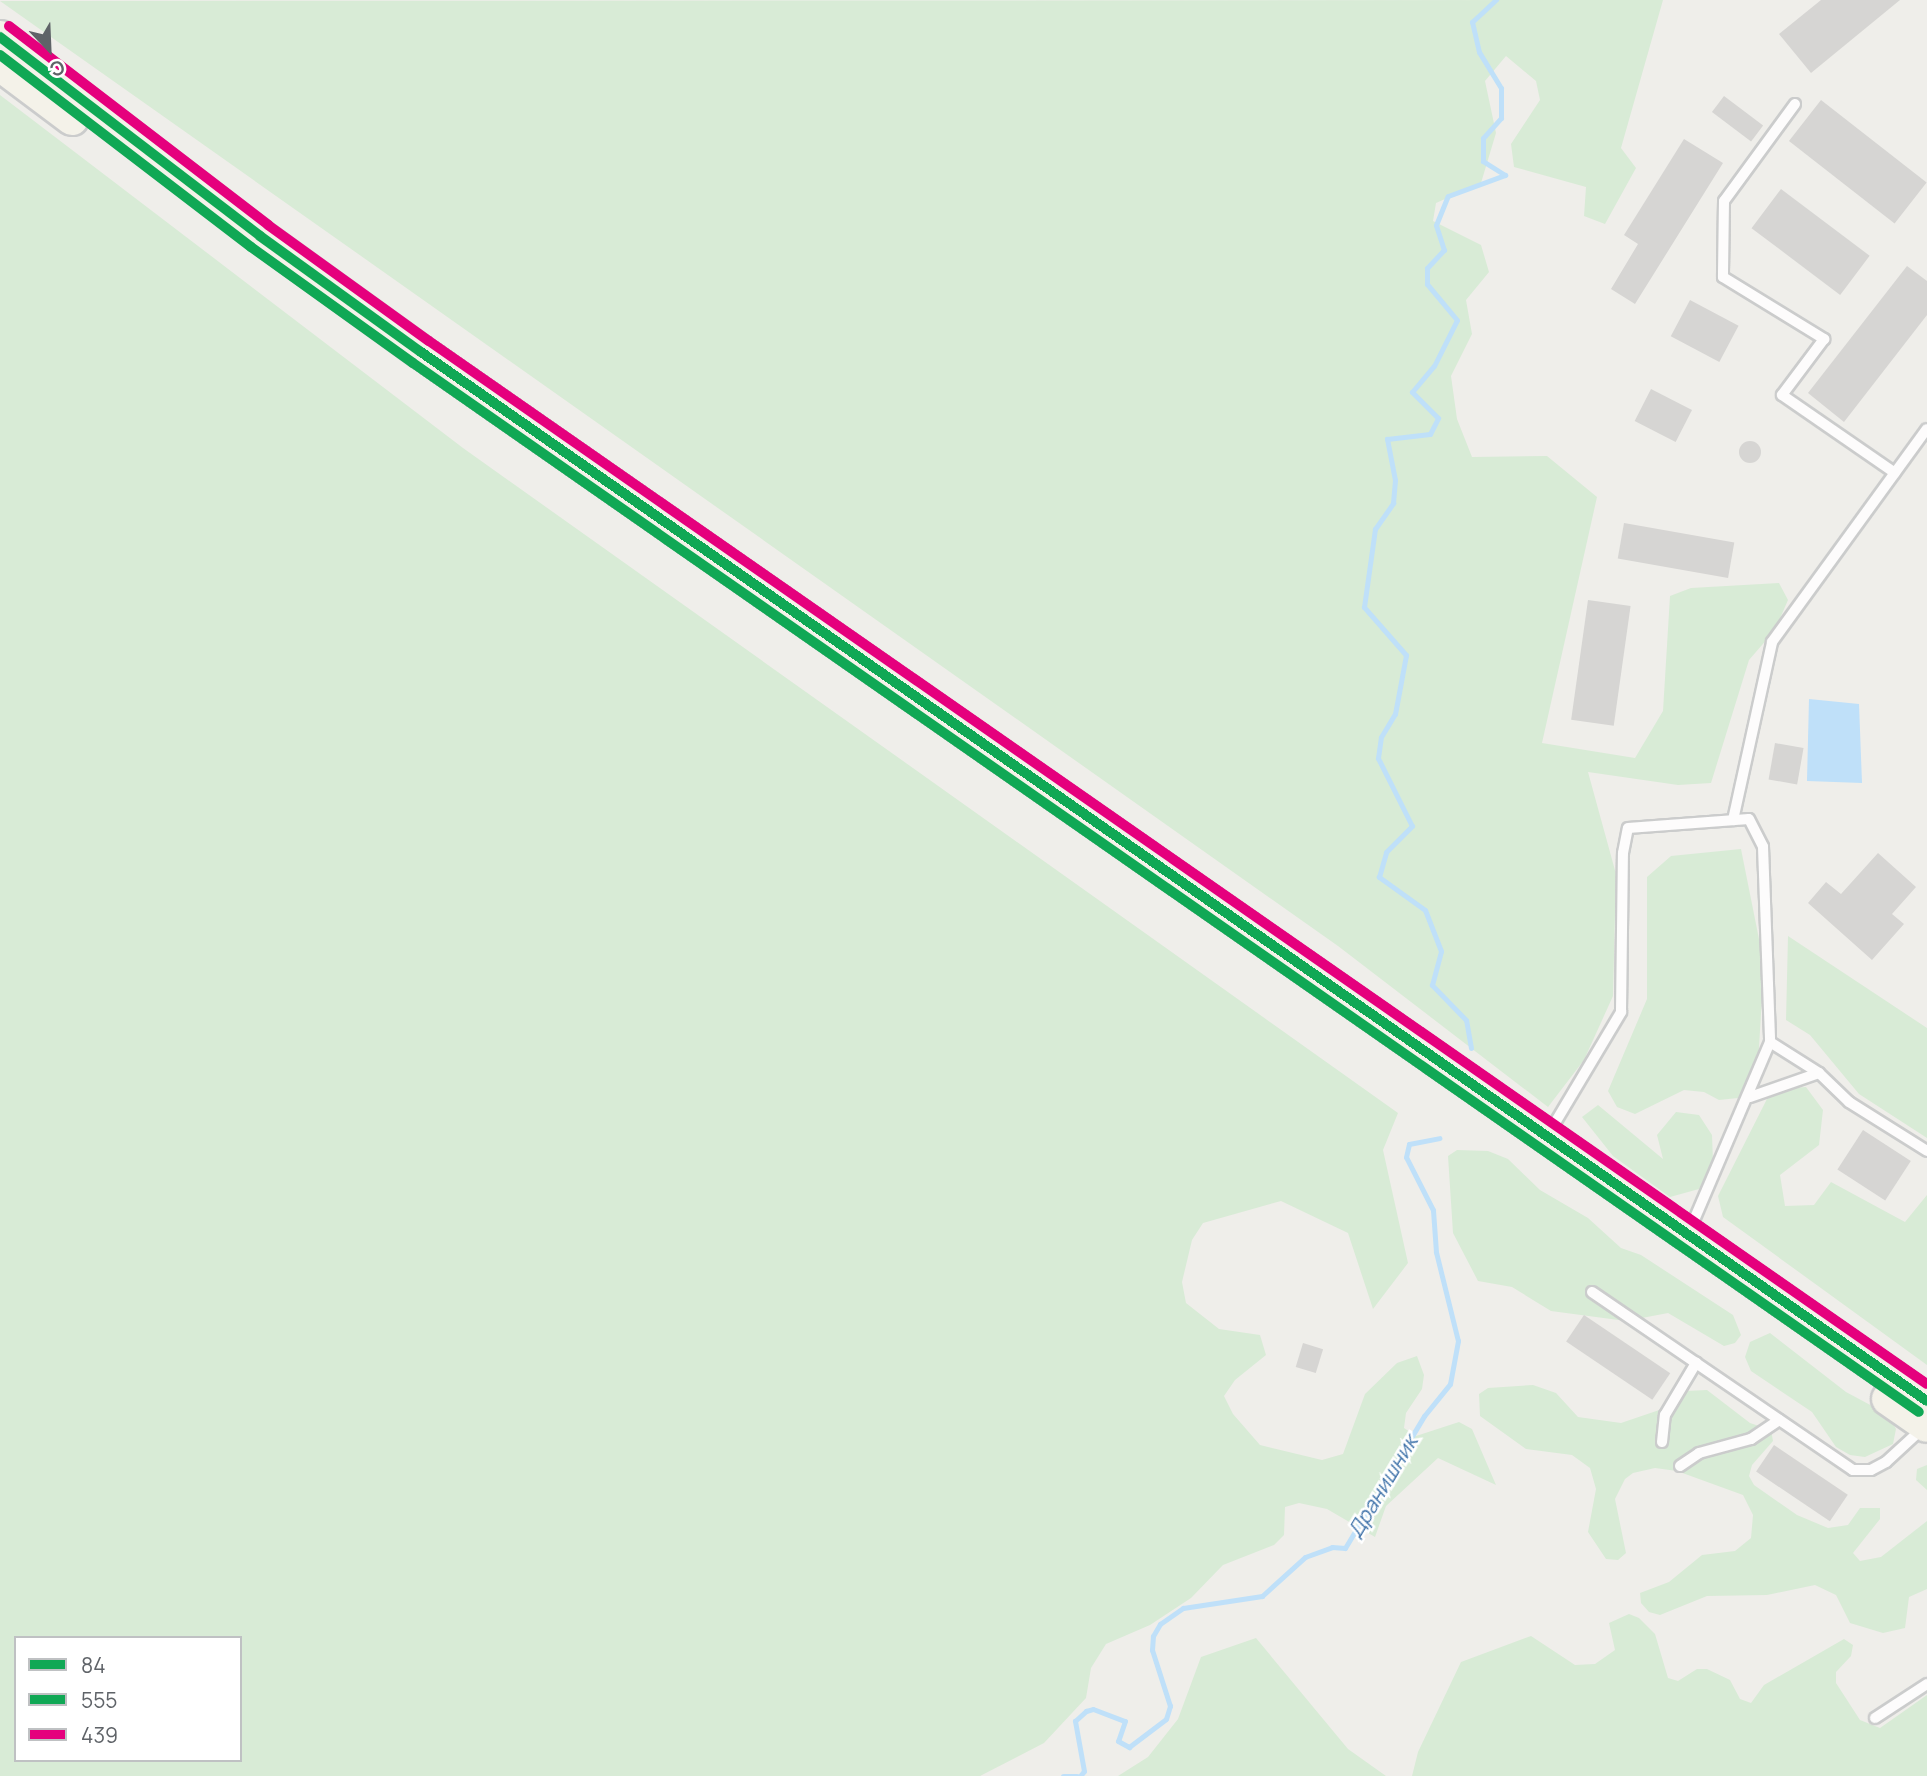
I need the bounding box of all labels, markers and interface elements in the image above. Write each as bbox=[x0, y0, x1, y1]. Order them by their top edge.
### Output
north arrow bbox=[14, 14, 84, 84]
text: С bbox=[46, 54, 69, 83]
water label: Дранишник bbox=[1342, 1430, 1422, 1542]
legend bbox=[14, 1636, 242, 1762]
text: 84 bbox=[81, 1651, 106, 1679]
text: 555 bbox=[81, 1686, 117, 1714]
text: 439 bbox=[81, 1721, 118, 1749]

